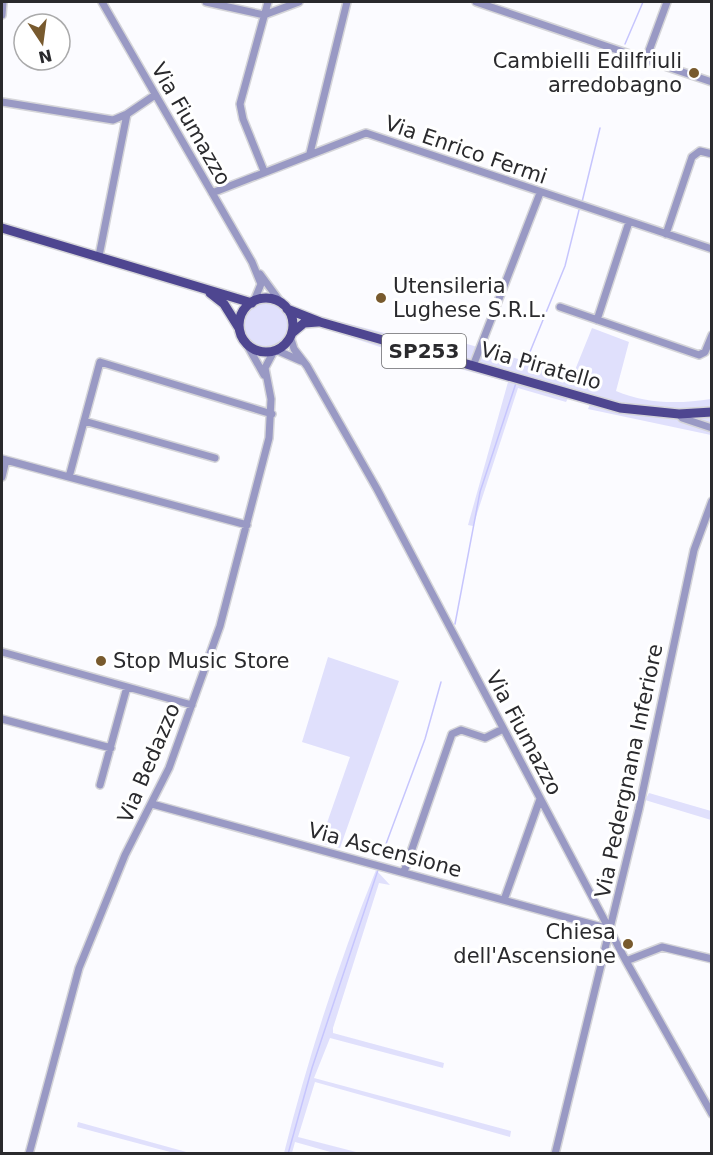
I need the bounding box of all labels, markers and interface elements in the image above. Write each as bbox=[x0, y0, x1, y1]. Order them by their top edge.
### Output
north arrow bbox=[12, 12, 72, 72]
text: N bbox=[37, 45, 54, 67]
place label: Cambielli Edilfriuli arredobagno bbox=[493, 49, 682, 97]
street label: Via Fiumazzo bbox=[146, 59, 236, 189]
marker: Cambielli Edilfriuli arredobagno bbox=[687, 66, 701, 80]
street label: Via Enrico Fermi bbox=[382, 111, 550, 189]
place label: Utensileria Lughese S.R.L. bbox=[393, 274, 547, 322]
marker: Utensileria Lughese S.R.L. bbox=[374, 291, 388, 305]
road number: SP253 bbox=[382, 334, 466, 368]
street label: Via Piratello bbox=[478, 337, 604, 395]
street label: Via Pedergnana Inferiore bbox=[590, 642, 668, 900]
place label: Stop Music Store bbox=[113, 649, 289, 673]
marker: Stop Music Store bbox=[94, 654, 108, 668]
street label: Via Fiumazzo bbox=[481, 667, 567, 799]
street label: Via Bedazzo bbox=[113, 700, 185, 826]
street label: Via Ascensione bbox=[305, 818, 465, 882]
place label: Chiesa dell'Ascensione bbox=[453, 920, 616, 968]
marker: Chiesa dell'Ascensione bbox=[621, 937, 635, 951]

